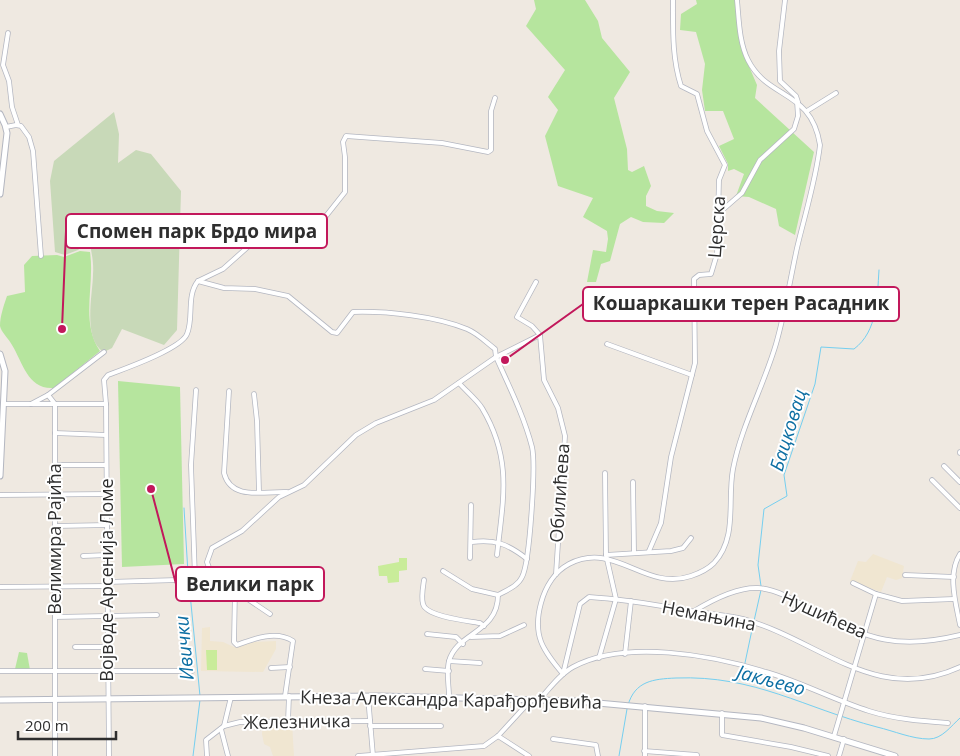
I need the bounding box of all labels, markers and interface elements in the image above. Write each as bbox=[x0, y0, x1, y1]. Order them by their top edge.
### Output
street label: Церска bbox=[702, 195, 730, 259]
callout: Спомен парк Брдо мира bbox=[66, 214, 327, 248]
text: Спомен парк Брдо мира bbox=[77, 218, 317, 244]
callout: Кошаркашки терен Расадник bbox=[583, 287, 899, 321]
text: Кошаркашки терен Расадник bbox=[593, 290, 889, 316]
water label: Бацковац bbox=[763, 386, 813, 474]
street label: Обилићева bbox=[544, 443, 574, 543]
street label: Велимира Рајића bbox=[42, 463, 66, 615]
street label: Војводе Арсенија Ломе bbox=[94, 478, 118, 682]
callout: Велики парк bbox=[176, 567, 324, 601]
text: Велики парк bbox=[186, 571, 314, 597]
street label: Нушићева bbox=[778, 585, 871, 644]
street label: Немањина bbox=[660, 594, 758, 636]
water label: Ивички bbox=[168, 614, 200, 682]
water label: Јакљево bbox=[731, 658, 808, 702]
street label: Кнеза Александра Карађорђевића bbox=[300, 684, 602, 714]
scale bar bbox=[18, 708, 115, 740]
street label: Железничка bbox=[243, 708, 351, 734]
text: 200 m bbox=[25, 715, 69, 735]

